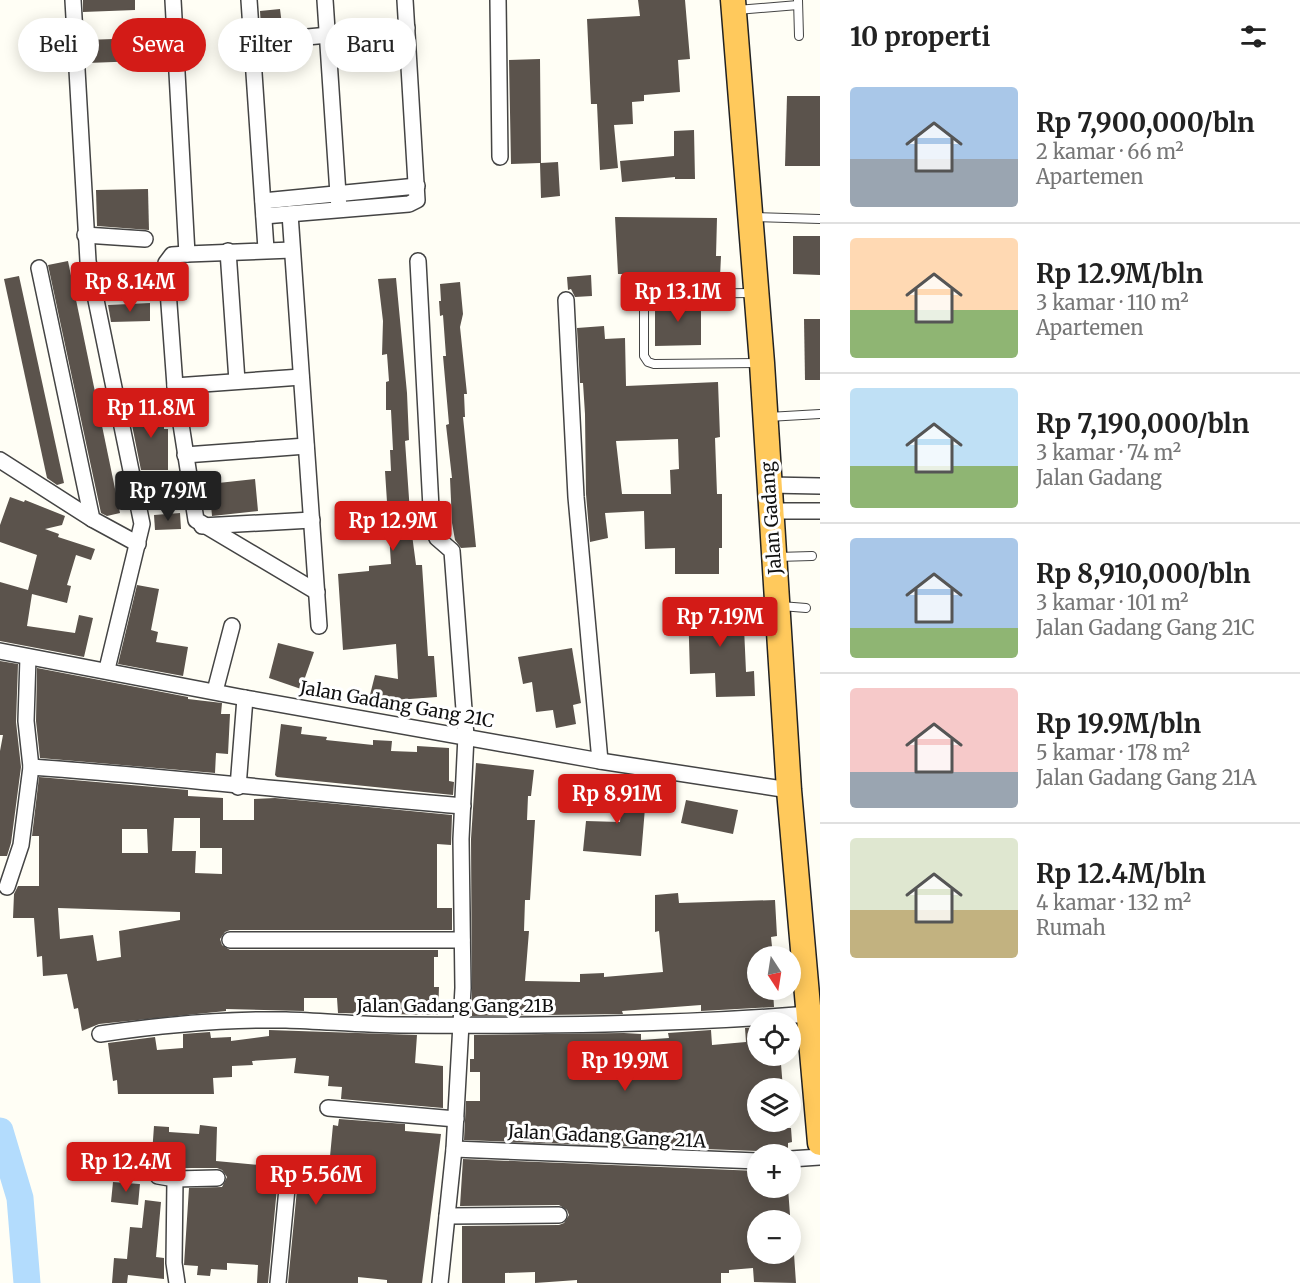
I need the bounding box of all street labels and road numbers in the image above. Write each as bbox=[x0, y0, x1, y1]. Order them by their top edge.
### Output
street label: Jalan Gadang bbox=[756, 461, 786, 576]
street label: Jalan Gadang Gang 21C bbox=[297, 675, 496, 732]
street label: Jalan Gadang Gang 21B bbox=[355, 994, 554, 1017]
street label: Jalan Gadang Gang 21A bbox=[506, 1119, 707, 1153]

